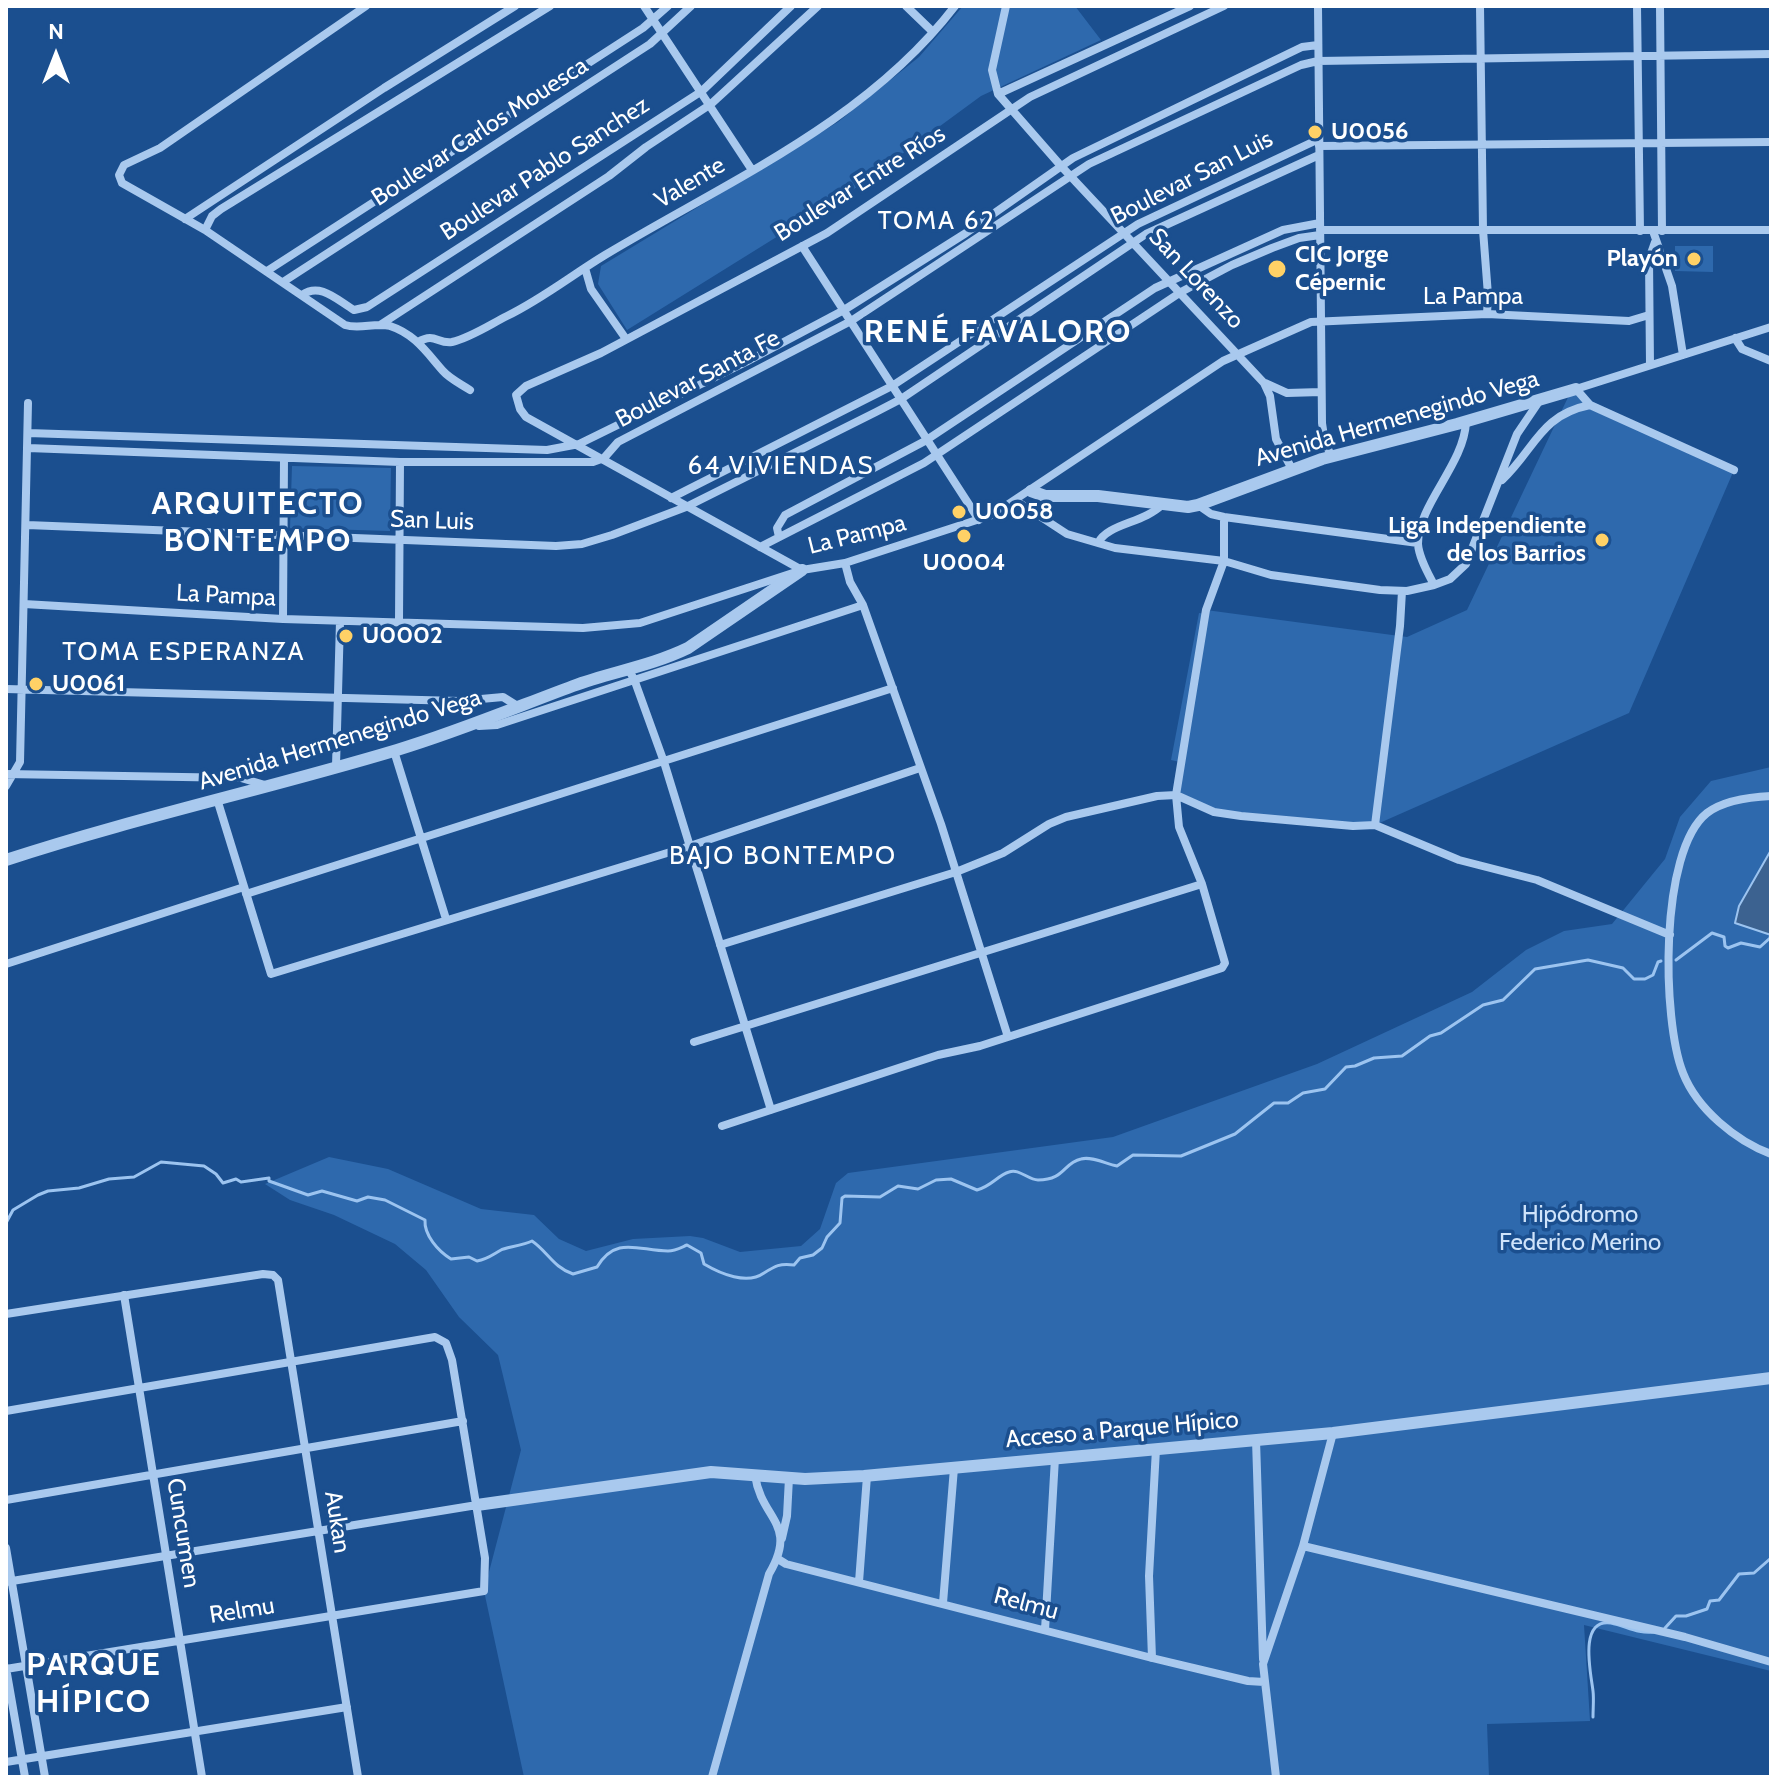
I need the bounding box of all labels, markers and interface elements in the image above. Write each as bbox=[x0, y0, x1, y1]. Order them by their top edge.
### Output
north arrow bbox=[16, 16, 96, 96]
text: N bbox=[48, 18, 64, 45]
street label: Boulevar Carlos Mouesca bbox=[367, 51, 593, 213]
street label: Boulevar Pablo Sanchez bbox=[435, 91, 655, 247]
place label: U0056 bbox=[1331, 118, 1408, 146]
street label: Boulevar Entre Ríos bbox=[769, 120, 951, 248]
marker: U0056 bbox=[1306, 123, 1324, 141]
street label: Boulevar San Luis bbox=[1106, 125, 1278, 231]
street label: Valente bbox=[650, 151, 730, 215]
district label: TOMA 62 bbox=[878, 205, 996, 237]
street label: San Lorenzo bbox=[1142, 223, 1250, 335]
place label: CIC Jorge Cépernic bbox=[1295, 241, 1389, 297]
place label: Playón bbox=[1607, 245, 1678, 273]
marker: Playón bbox=[1685, 250, 1703, 268]
marker: CIC Jorge Cépernic bbox=[1266, 258, 1288, 280]
street label: La Pampa bbox=[1423, 283, 1523, 311]
district label: RENÉ FAVALORO bbox=[864, 314, 1132, 352]
street label: Boulevar Santa Fe bbox=[611, 324, 785, 434]
street label: Avenida Hermenegindo Vega bbox=[1252, 365, 1542, 473]
district label: 64 VIVIENDAS bbox=[687, 450, 875, 482]
district label: ARQUITECTO BONTEMPO bbox=[151, 486, 365, 561]
place label: U0058 bbox=[975, 498, 1054, 526]
marker: U0058 bbox=[950, 503, 968, 521]
street label: San Luis bbox=[390, 505, 474, 537]
street label: La Pampa bbox=[805, 509, 909, 561]
place label: Liga Independiente de los Barrios bbox=[1388, 512, 1586, 568]
marker: U0004 bbox=[955, 527, 973, 545]
marker: Liga Independiente de los Barrios bbox=[1593, 531, 1611, 549]
place label: U0004 bbox=[923, 549, 1005, 577]
street label: La Pampa bbox=[175, 579, 277, 613]
place label: U0002 bbox=[362, 622, 443, 650]
marker: U0002 bbox=[337, 627, 355, 645]
district label: TOMA ESPERANZA bbox=[62, 636, 306, 668]
place label: U0061 bbox=[52, 670, 125, 698]
marker: U0061 bbox=[27, 675, 45, 693]
street label: Avenida Hermenegindo Vega bbox=[195, 683, 485, 797]
district label: BAJO BONTEMPO bbox=[669, 840, 897, 872]
park label: Hipódromo Federico Merino bbox=[1499, 1201, 1661, 1257]
street label: Acceso a Parque Hípico bbox=[1004, 1405, 1240, 1455]
street label: Cuncumen bbox=[160, 1476, 206, 1590]
street label: Aukan bbox=[318, 1489, 356, 1555]
street label: Relmu bbox=[991, 1582, 1061, 1626]
street label: Relmu bbox=[207, 1592, 277, 1630]
district label: PARQUE HÍPICO bbox=[26, 1647, 162, 1722]

